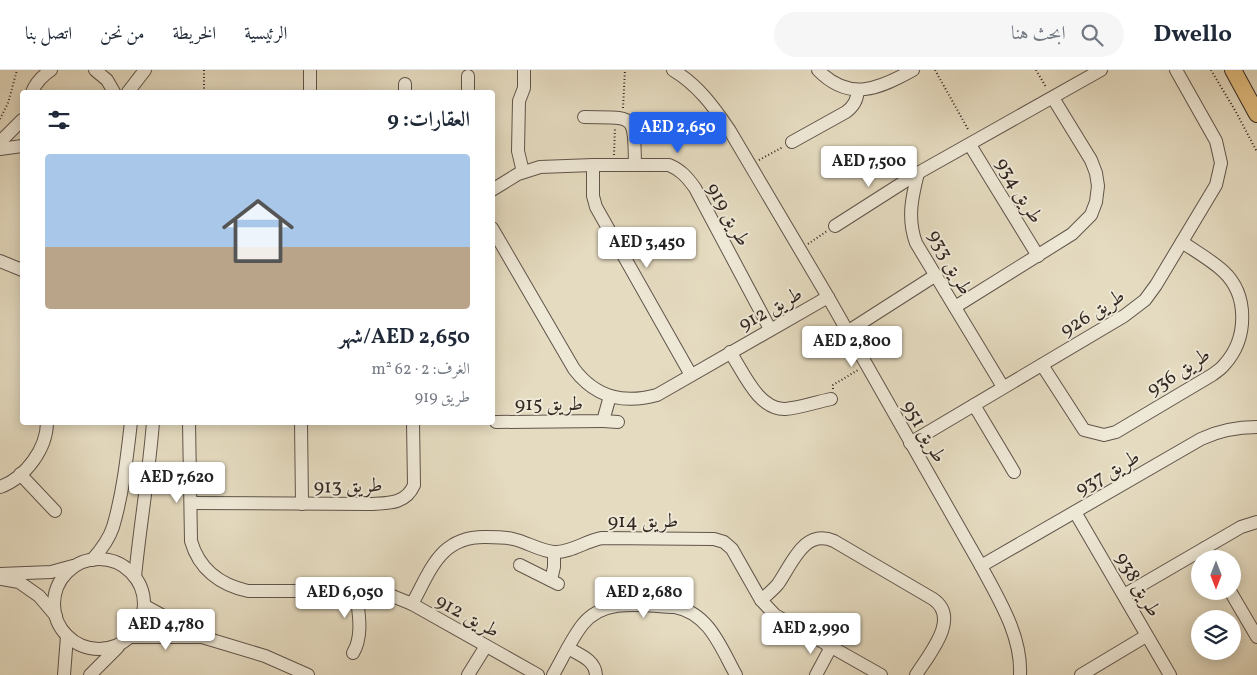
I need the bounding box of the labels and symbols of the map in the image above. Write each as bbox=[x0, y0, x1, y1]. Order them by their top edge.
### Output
pin: AED 2,650 bbox=[621, 112, 735, 154]
pin: AED 7,500 bbox=[812, 146, 926, 188]
street label: طريق 934 bbox=[988, 153, 1049, 229]
street label: طريق 919 bbox=[698, 178, 756, 252]
street label: طريق 933 bbox=[920, 225, 979, 301]
pin: AED 3,450 bbox=[590, 226, 704, 269]
street label: طريق 912 bbox=[734, 281, 808, 339]
street label: طريق 926 bbox=[1055, 283, 1131, 345]
pin: AED 2,800 bbox=[795, 326, 909, 368]
street label: طريق 936 bbox=[1142, 342, 1216, 404]
street label: طريق 915 bbox=[515, 391, 583, 419]
street label: طريق 951 bbox=[894, 395, 952, 469]
street label: طريق 937 bbox=[1070, 444, 1146, 503]
pin: AED 7,620 bbox=[120, 462, 234, 504]
street label: طريق 913 bbox=[313, 472, 383, 502]
street label: طريق 914 bbox=[608, 508, 678, 536]
street label: طريق 938 bbox=[1107, 547, 1167, 623]
north arrow bbox=[1191, 550, 1241, 600]
pin: AED 6,050 bbox=[288, 576, 402, 619]
pin: AED 2,680 bbox=[587, 576, 701, 619]
street label: طريق 912 bbox=[430, 588, 504, 646]
pin: AED 4,780 bbox=[109, 608, 223, 651]
pin: AED 2,990 bbox=[754, 612, 868, 655]

